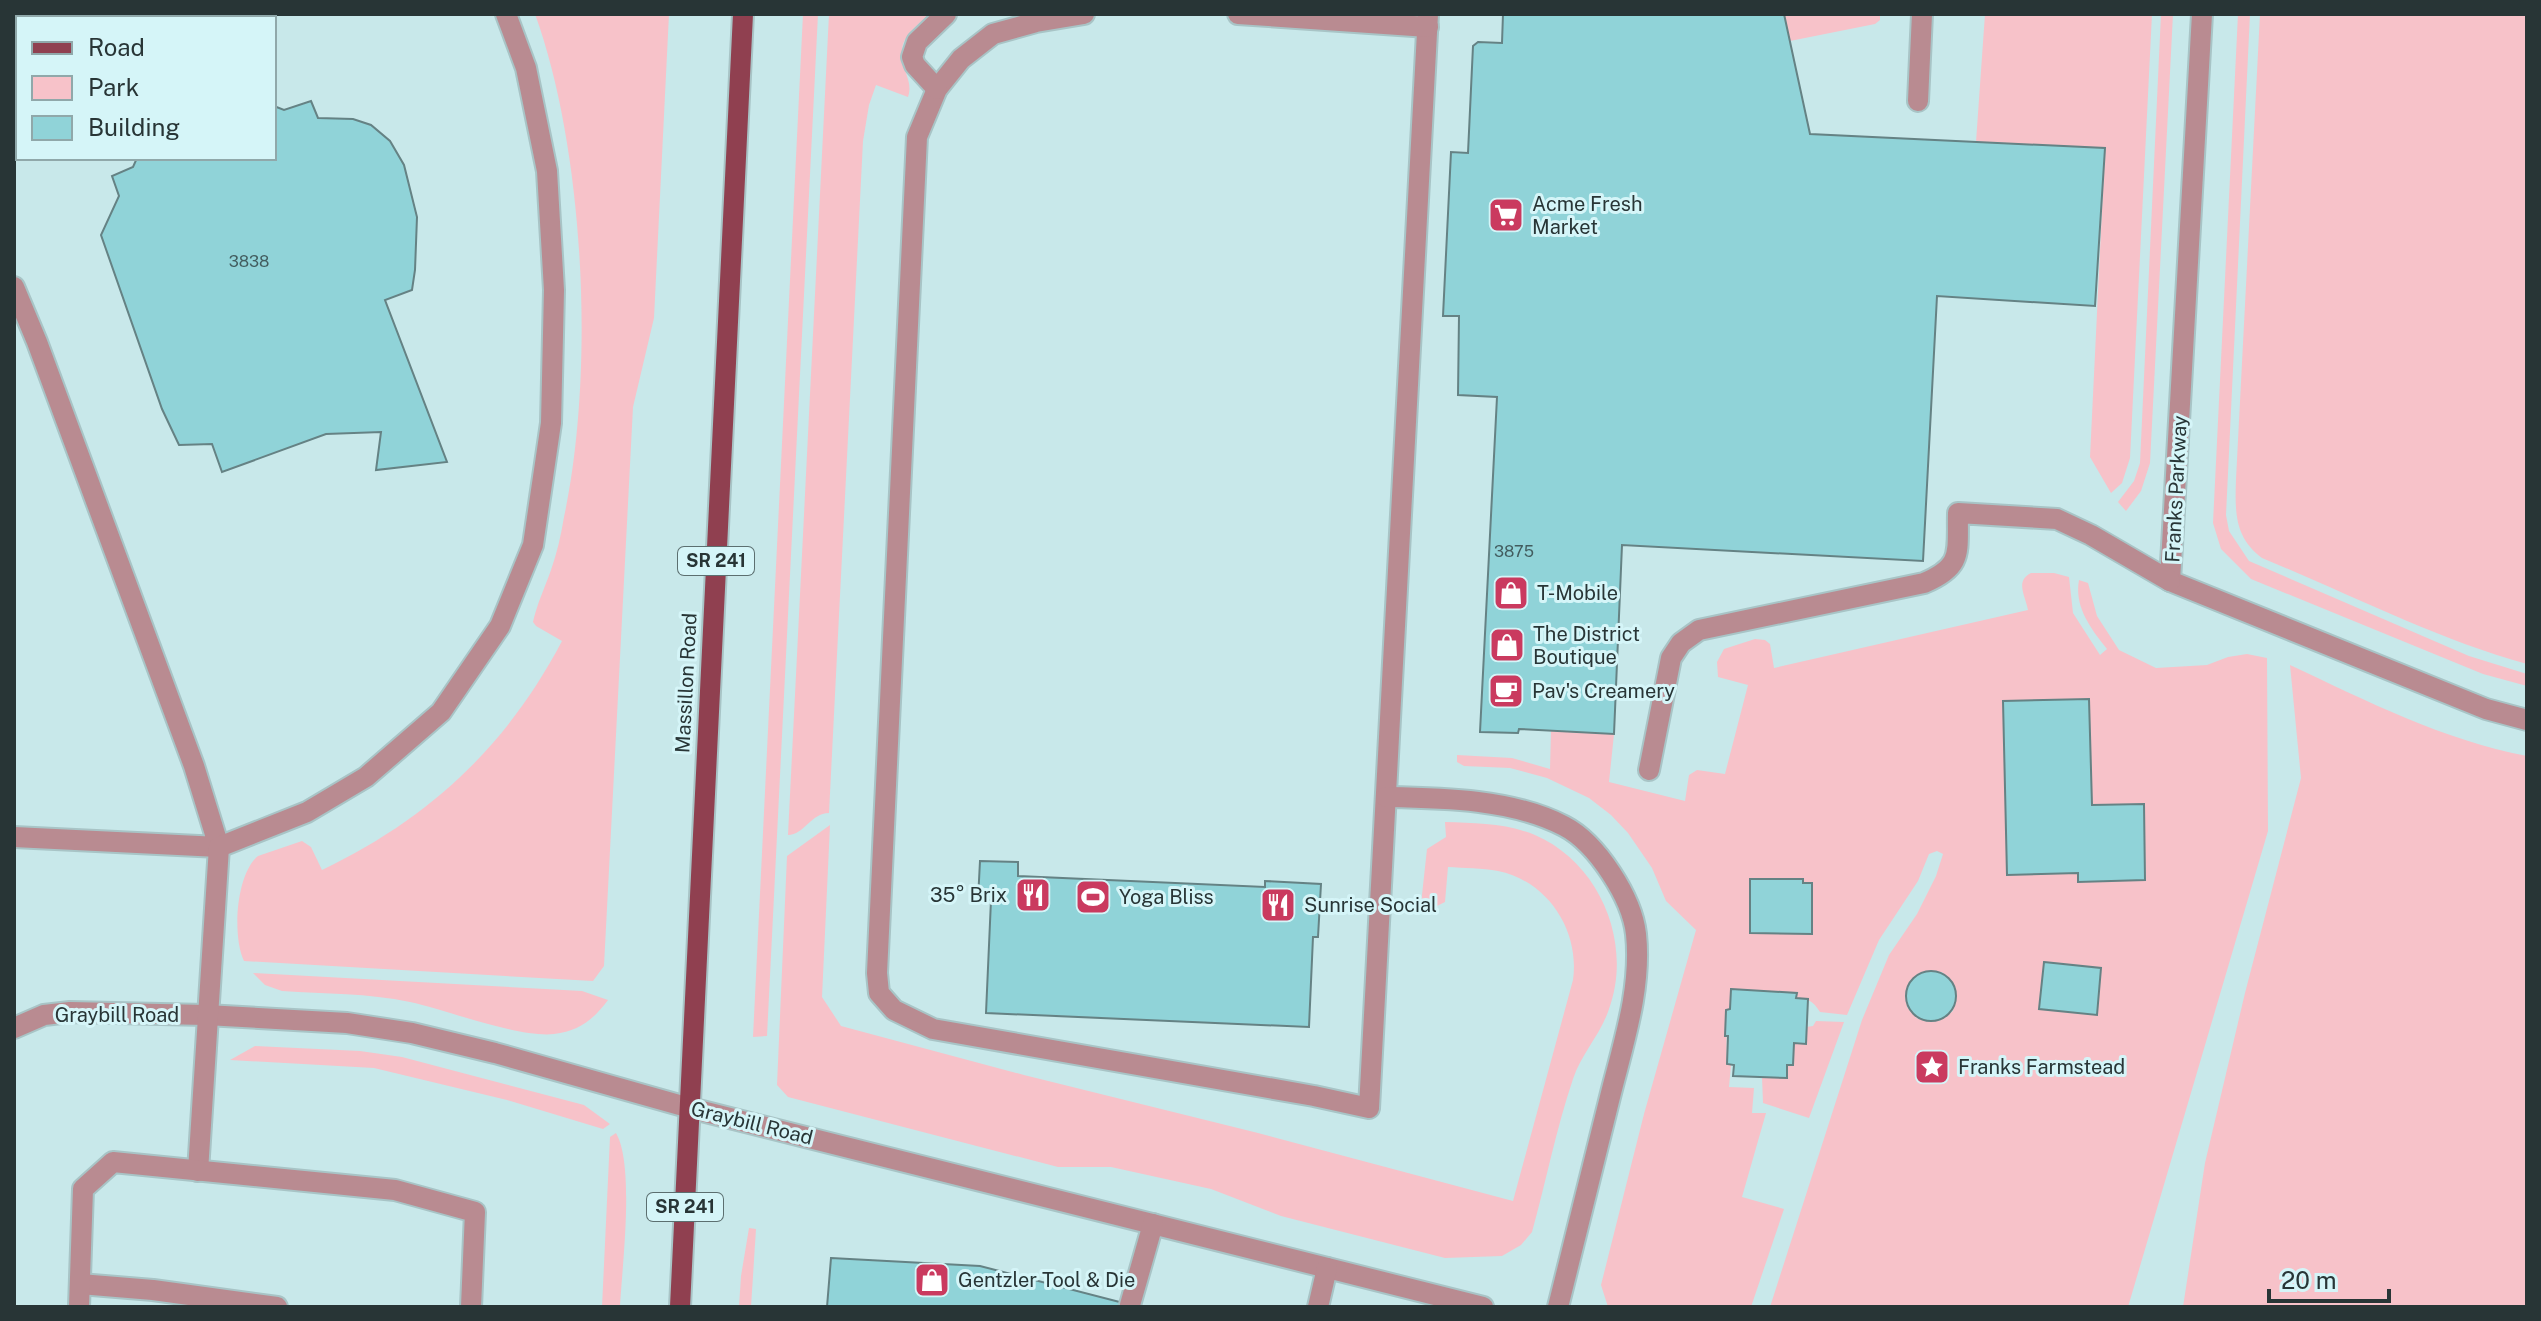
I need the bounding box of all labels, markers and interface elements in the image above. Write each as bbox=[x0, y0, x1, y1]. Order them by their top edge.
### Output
legend bbox=[16, 16, 276, 160]
text: Road bbox=[88, 33, 145, 61]
text: Park bbox=[88, 73, 139, 101]
text: Building bbox=[88, 113, 180, 141]
place label: Acme Fresh Market bbox=[1532, 192, 1642, 239]
supermarket icon: Acme Fresh Market bbox=[1487, 196, 1525, 234]
house number: 3838 bbox=[229, 252, 269, 271]
street label: Franks Parkway bbox=[2160, 414, 2192, 563]
house number: 3875 bbox=[1494, 542, 1534, 561]
road number: SR 241 bbox=[678, 547, 754, 575]
shop icon: T-Mobile bbox=[1492, 574, 1530, 612]
place label: T-Mobile bbox=[1537, 581, 1618, 605]
street label: Massillon Road bbox=[670, 612, 702, 754]
place label: The District Boutique bbox=[1533, 622, 1640, 669]
shop icon: The District Boutique bbox=[1488, 626, 1526, 664]
cafe icon: Pav's Creamery bbox=[1487, 672, 1525, 710]
place label: Pav's Creamery bbox=[1532, 679, 1675, 703]
restaurant icon: 35° Brix bbox=[1014, 876, 1052, 914]
sports icon: Yoga Bliss bbox=[1074, 878, 1112, 916]
place label: 35° Brix bbox=[930, 883, 1007, 907]
place label: Yoga Bliss bbox=[1119, 885, 1214, 909]
restaurant icon: Sunrise Social bbox=[1259, 886, 1297, 924]
place label: Sunrise Social bbox=[1304, 893, 1437, 917]
street label: Graybill Road bbox=[55, 1003, 179, 1027]
place icon: Franks Farmstead bbox=[1913, 1048, 1951, 1086]
place label: Franks Farmstead bbox=[1958, 1055, 2125, 1079]
street label: Graybill Road bbox=[689, 1096, 815, 1150]
road number: SR 241 bbox=[647, 1193, 723, 1221]
scale bar bbox=[2269, 1253, 2389, 1303]
shop icon: Gentzler Tool & Die bbox=[913, 1261, 951, 1299]
text: 20 m bbox=[2281, 1266, 2337, 1294]
place label: Gentzler Tool & Die bbox=[958, 1268, 1135, 1292]

